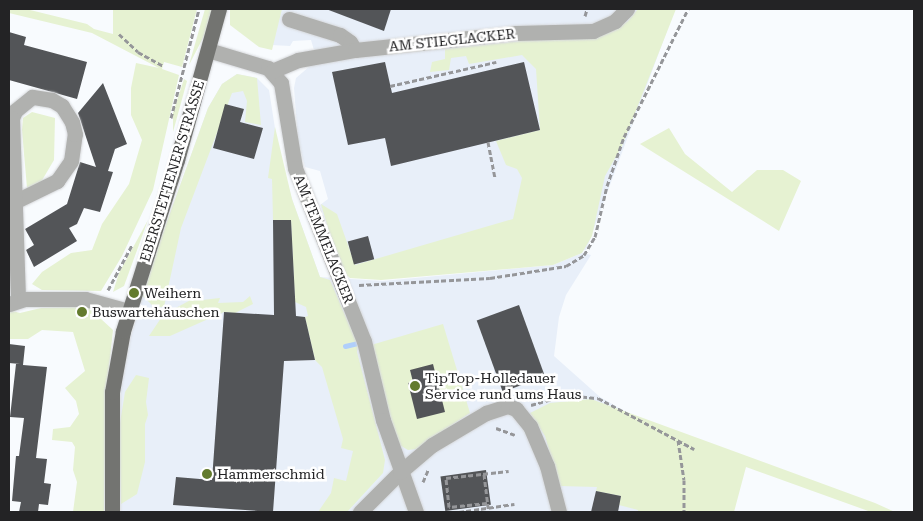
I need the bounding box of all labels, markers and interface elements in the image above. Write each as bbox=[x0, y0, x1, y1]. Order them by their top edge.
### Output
street label: AM STIEGLACKER bbox=[388, 25, 516, 55]
street label: EBERSTETTENER STRASSE bbox=[136, 78, 208, 264]
street label: AM TEMMELACKER bbox=[290, 172, 358, 306]
place label: Weihern bbox=[144, 285, 201, 301]
marker: Weihern bbox=[128, 287, 140, 299]
place label: Buswartehäuschen bbox=[92, 304, 220, 320]
marker: Buswartehäuschen bbox=[76, 306, 88, 318]
place label: TipTop-Holledauer Service rund ums Haus bbox=[425, 370, 581, 402]
marker: TipTop-Holledauer Service rund ums Haus bbox=[409, 380, 421, 392]
place label: Hammerschmid bbox=[217, 466, 325, 482]
marker: Hammerschmid bbox=[201, 468, 213, 480]

